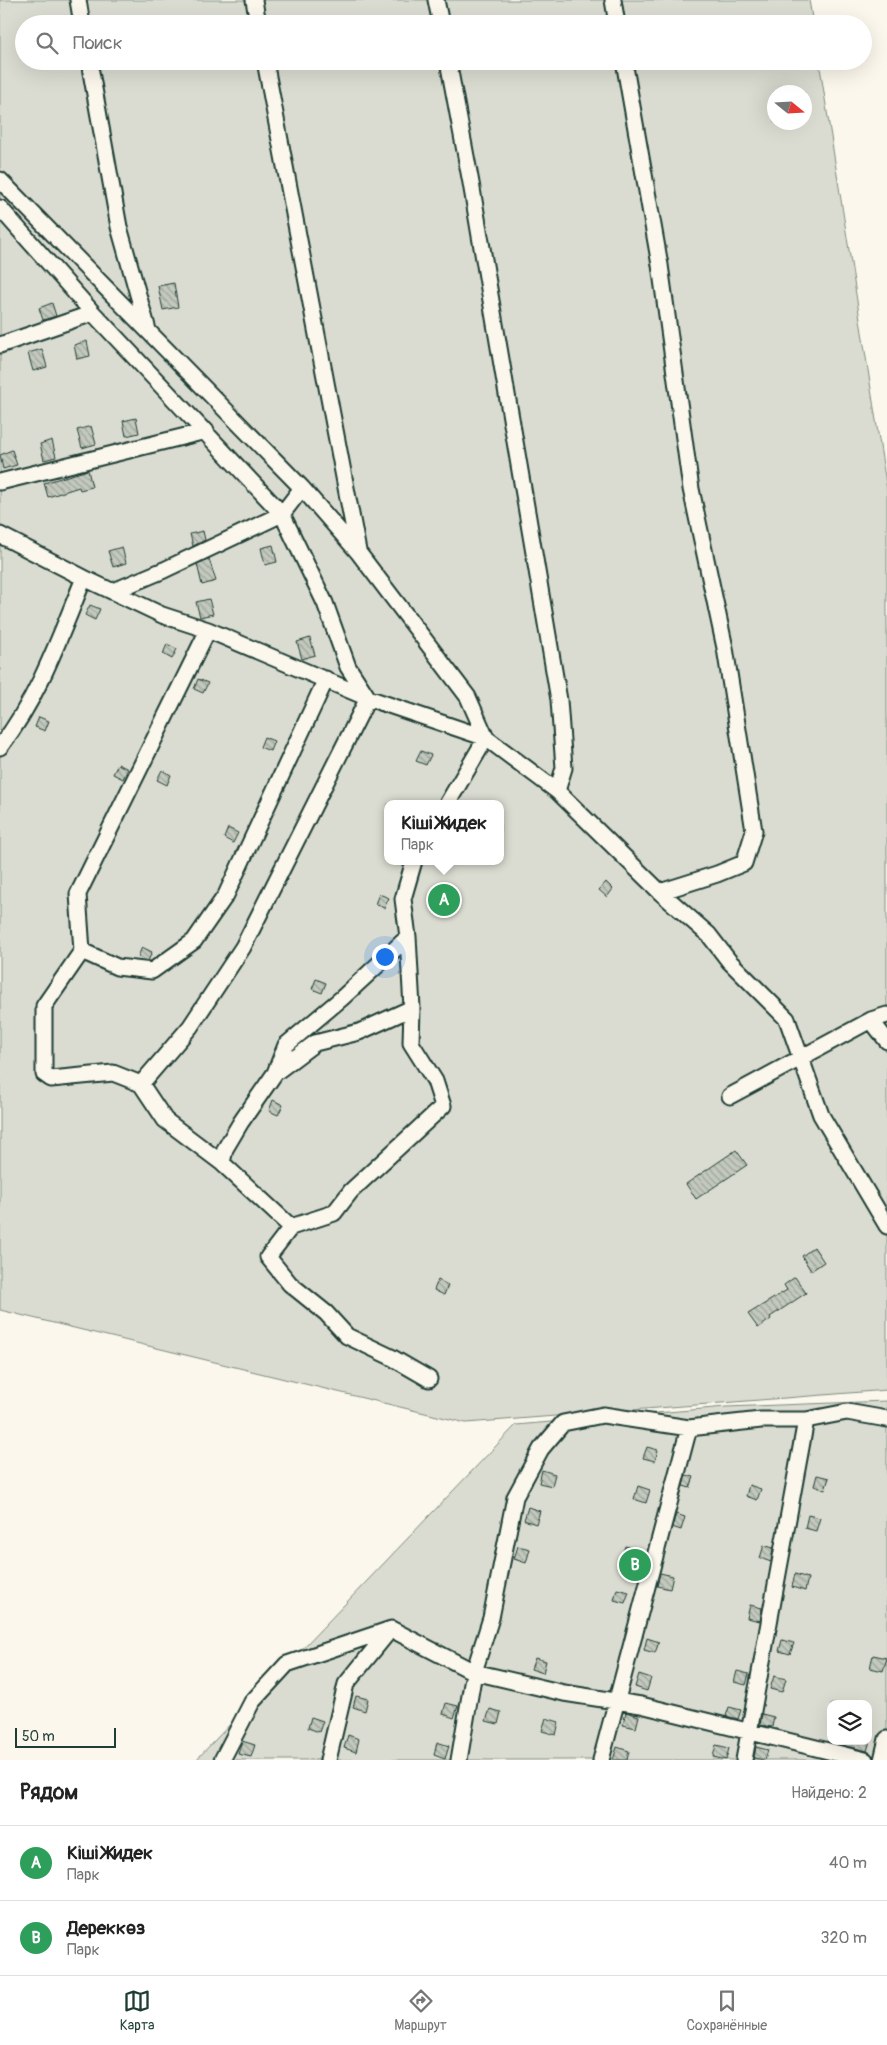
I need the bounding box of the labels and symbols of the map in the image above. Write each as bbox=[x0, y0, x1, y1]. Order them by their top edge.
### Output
north arrow bbox=[767, 85, 812, 130]
pin: A bbox=[428, 881, 460, 919]
your location bbox=[372, 944, 398, 970]
pin: B bbox=[619, 1546, 651, 1584]
scale bar bbox=[15, 1725, 116, 1748]

